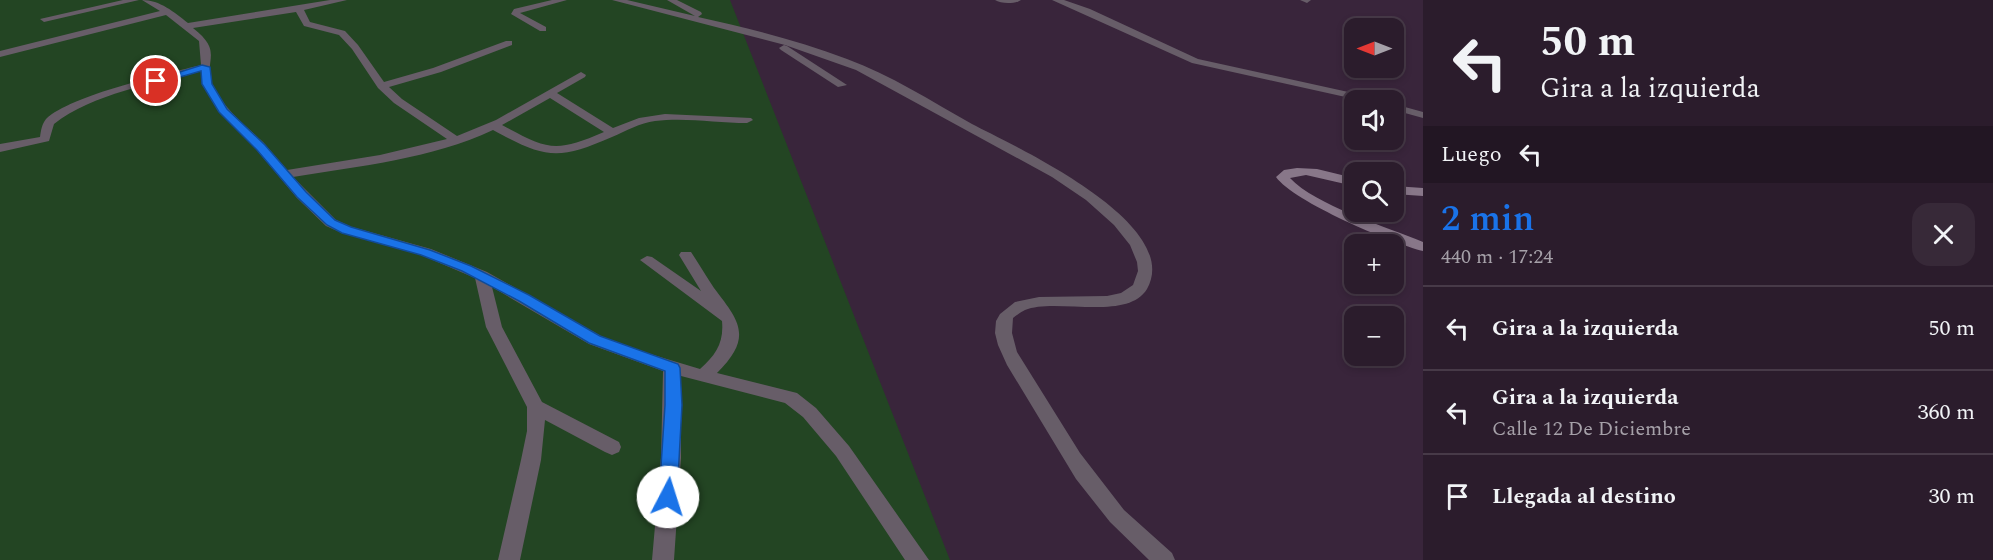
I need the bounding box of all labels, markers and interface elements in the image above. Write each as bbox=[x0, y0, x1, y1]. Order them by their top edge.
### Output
text: 50 m bbox=[1540, 11, 1635, 74]
north arrow bbox=[1344, 18, 1404, 78]
map controls bbox=[1344, 18, 1404, 366]
icon: left bbox=[1441, 24, 1519, 102]
pin bbox=[130, 55, 181, 106]
icon: arrive bbox=[139, 64, 172, 97]
text: Gira a la izquierda bbox=[1540, 68, 1760, 110]
button: sound bbox=[1344, 90, 1404, 150]
text: Luego bbox=[1441, 138, 1502, 171]
icon: left bbox=[1514, 138, 1547, 171]
button: search bbox=[1344, 162, 1404, 222]
text: 2 min bbox=[1441, 192, 1534, 247]
button: close bbox=[1912, 203, 1975, 266]
button: + bbox=[1344, 234, 1404, 294]
text: 440 m · 17:24 bbox=[1441, 242, 1553, 272]
button: − bbox=[1344, 306, 1404, 366]
icon: left bbox=[1441, 312, 1474, 345]
text: Gira a la izquierda bbox=[1492, 312, 1679, 345]
text: 50 m bbox=[1929, 312, 1975, 345]
text: Gira a la izquierda bbox=[1492, 381, 1679, 414]
icon: left bbox=[1441, 396, 1474, 429]
text: 360 m bbox=[1918, 396, 1975, 429]
text: Calle 12 De Diciembre bbox=[1492, 414, 1691, 444]
position arrow bbox=[636, 465, 700, 529]
icon: arrive bbox=[1441, 480, 1474, 513]
text: Llegada al destino bbox=[1492, 480, 1676, 513]
text: 30 m bbox=[1929, 480, 1975, 513]

